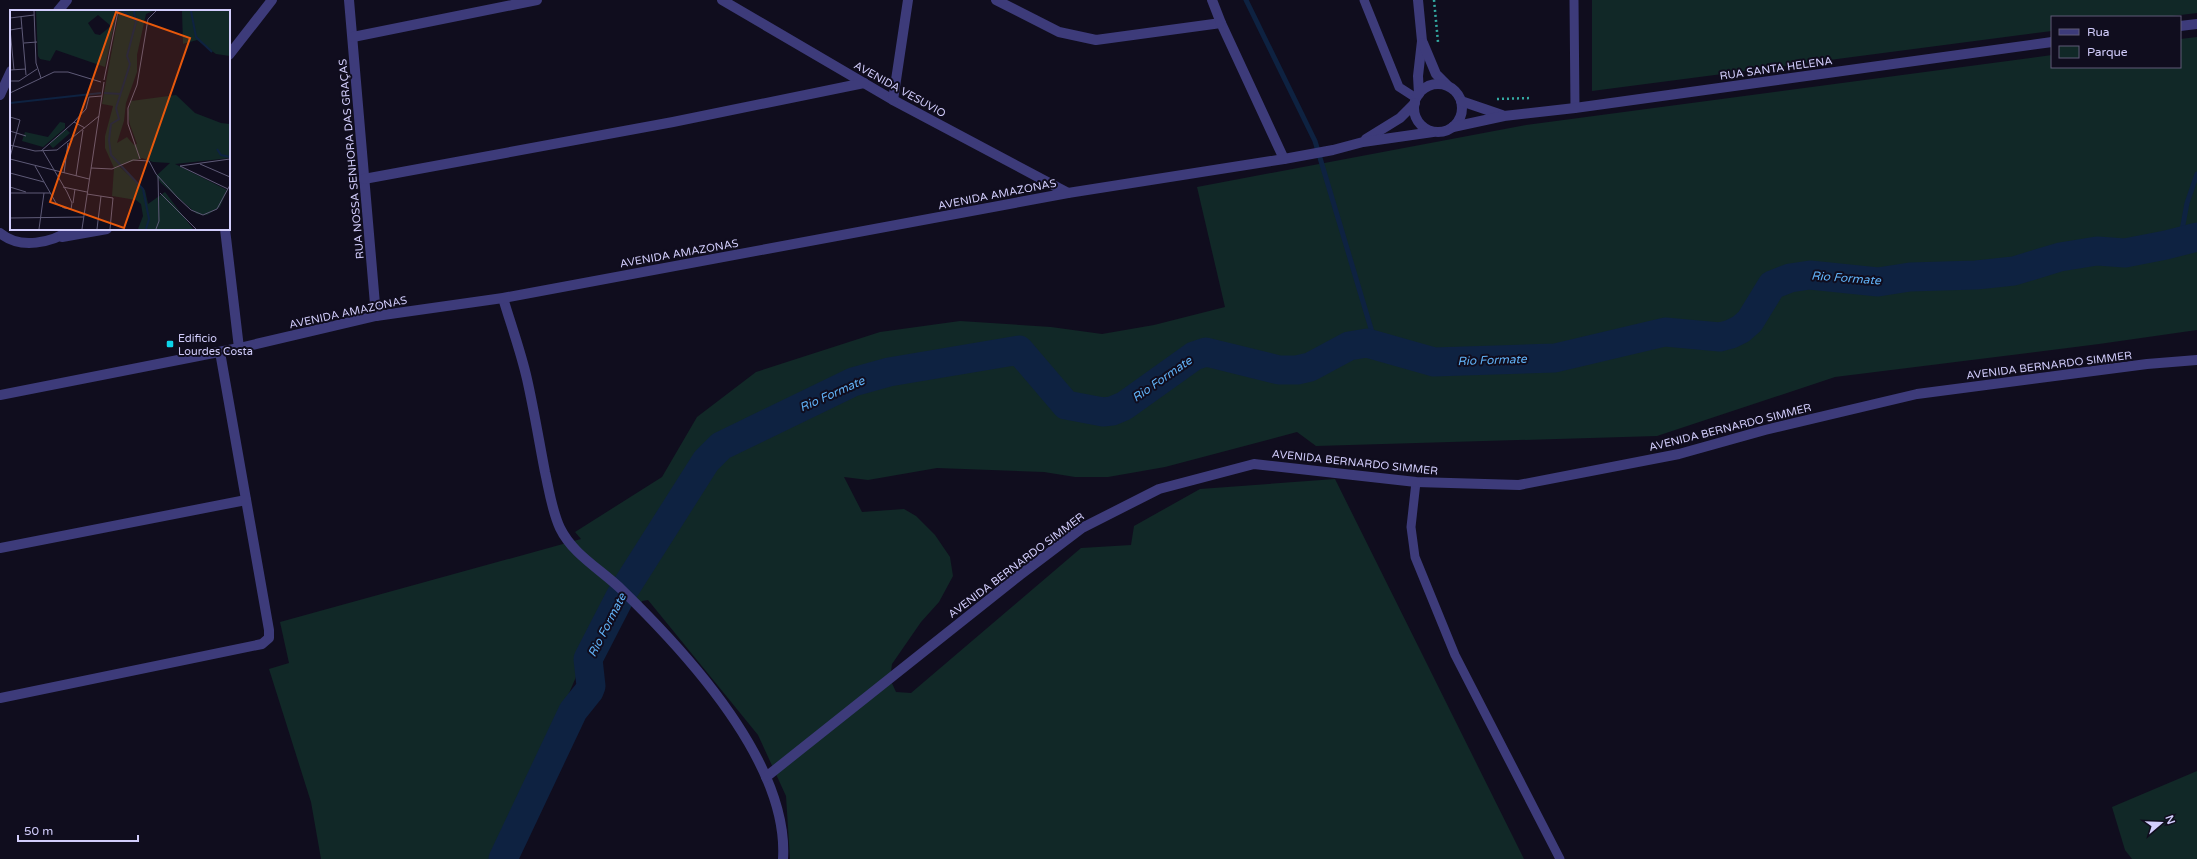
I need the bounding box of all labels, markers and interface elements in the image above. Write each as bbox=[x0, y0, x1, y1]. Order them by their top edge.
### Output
inset map bbox=[10, 10, 230, 230]
legend bbox=[2051, 16, 2181, 68]
text: Rua bbox=[2087, 25, 2110, 39]
text: Parque bbox=[2087, 45, 2128, 59]
street label: RUA SANTA HELENA bbox=[1719, 54, 1833, 83]
street label: RUA NOSSA SENHORA DAS GRAÇAS bbox=[336, 58, 367, 260]
street label: AVENIDA VESUVIO bbox=[852, 59, 948, 120]
street label: AVENIDA AMAZONAS bbox=[937, 177, 1058, 212]
street label: AVENIDA AMAZONAS bbox=[619, 237, 740, 270]
water label: Rio Formate bbox=[1811, 269, 1882, 287]
street label: AVENIDA AMAZONAS bbox=[288, 294, 409, 331]
place label: Edificio Lourdes Costa bbox=[178, 332, 253, 358]
marker: Edificio Lourdes Costa bbox=[165, 339, 175, 349]
street label: AVENIDA BERNARDO SIMMER bbox=[1965, 349, 2133, 382]
water label: Rio Formate bbox=[1457, 352, 1528, 368]
water label: Rio Formate bbox=[1129, 353, 1195, 405]
water label: Rio Formate bbox=[797, 373, 868, 415]
street label: AVENIDA BERNARDO SIMMER bbox=[1648, 401, 1813, 454]
street label: AVENIDA BERNARDO SIMMER bbox=[1271, 447, 1439, 478]
street label: AVENIDA BERNARDO SIMMER bbox=[946, 510, 1087, 621]
water label: Rio Formate bbox=[585, 590, 630, 659]
north arrow bbox=[2141, 803, 2181, 843]
text: N bbox=[2162, 814, 2178, 826]
scale bar bbox=[18, 817, 138, 843]
text: 50 m bbox=[24, 824, 53, 838]

